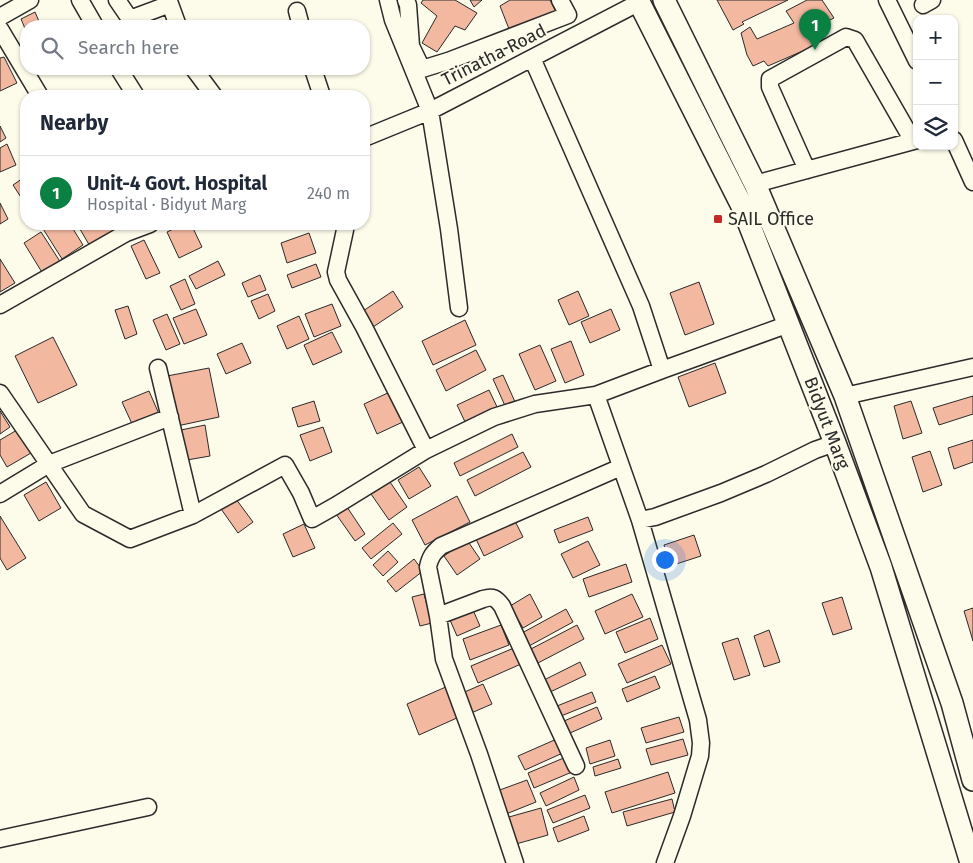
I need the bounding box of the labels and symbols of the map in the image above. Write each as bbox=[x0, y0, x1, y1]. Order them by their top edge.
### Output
pin: 1 bbox=[799, 9, 831, 50]
street label: Trinatha Road bbox=[438, 19, 550, 91]
place label: SAIL Office bbox=[728, 208, 814, 230]
marker: SAIL Office bbox=[712, 213, 724, 225]
street label: Bidyut Marg bbox=[799, 374, 855, 473]
your location bbox=[652, 547, 678, 573]

